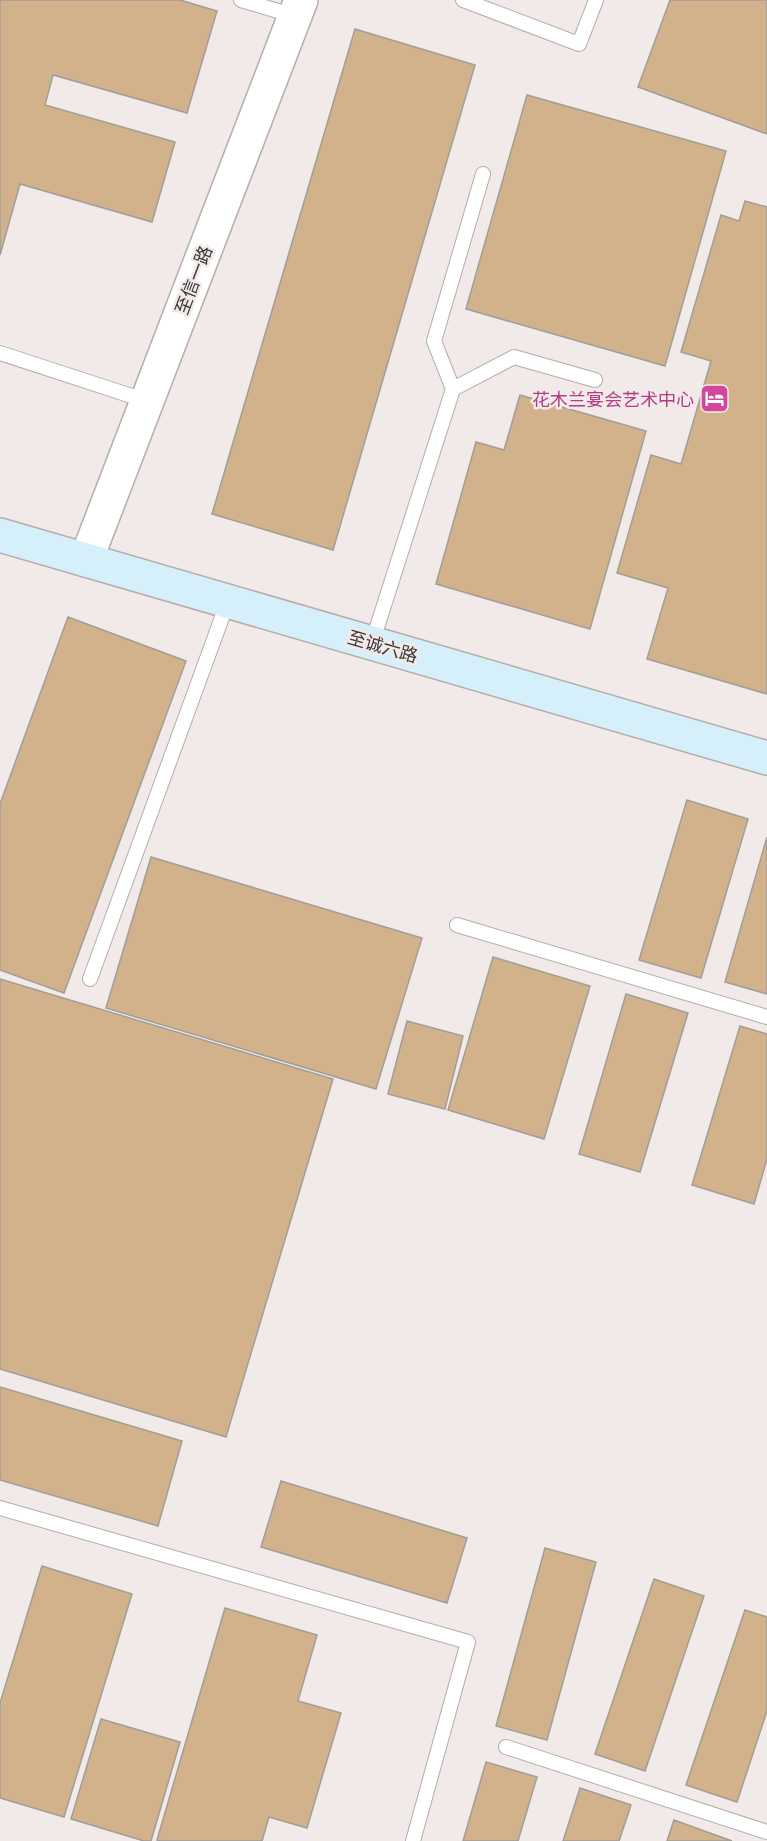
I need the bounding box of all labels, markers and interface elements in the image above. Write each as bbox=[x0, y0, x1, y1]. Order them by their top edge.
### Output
street label: 至信一路 bbox=[169, 242, 217, 318]
hotel icon: 花木兰宴会艺术中心 bbox=[699, 383, 731, 415]
place label: 花木兰宴会艺术中心 bbox=[532, 387, 694, 411]
street label: 至诚六路 bbox=[345, 625, 421, 667]

